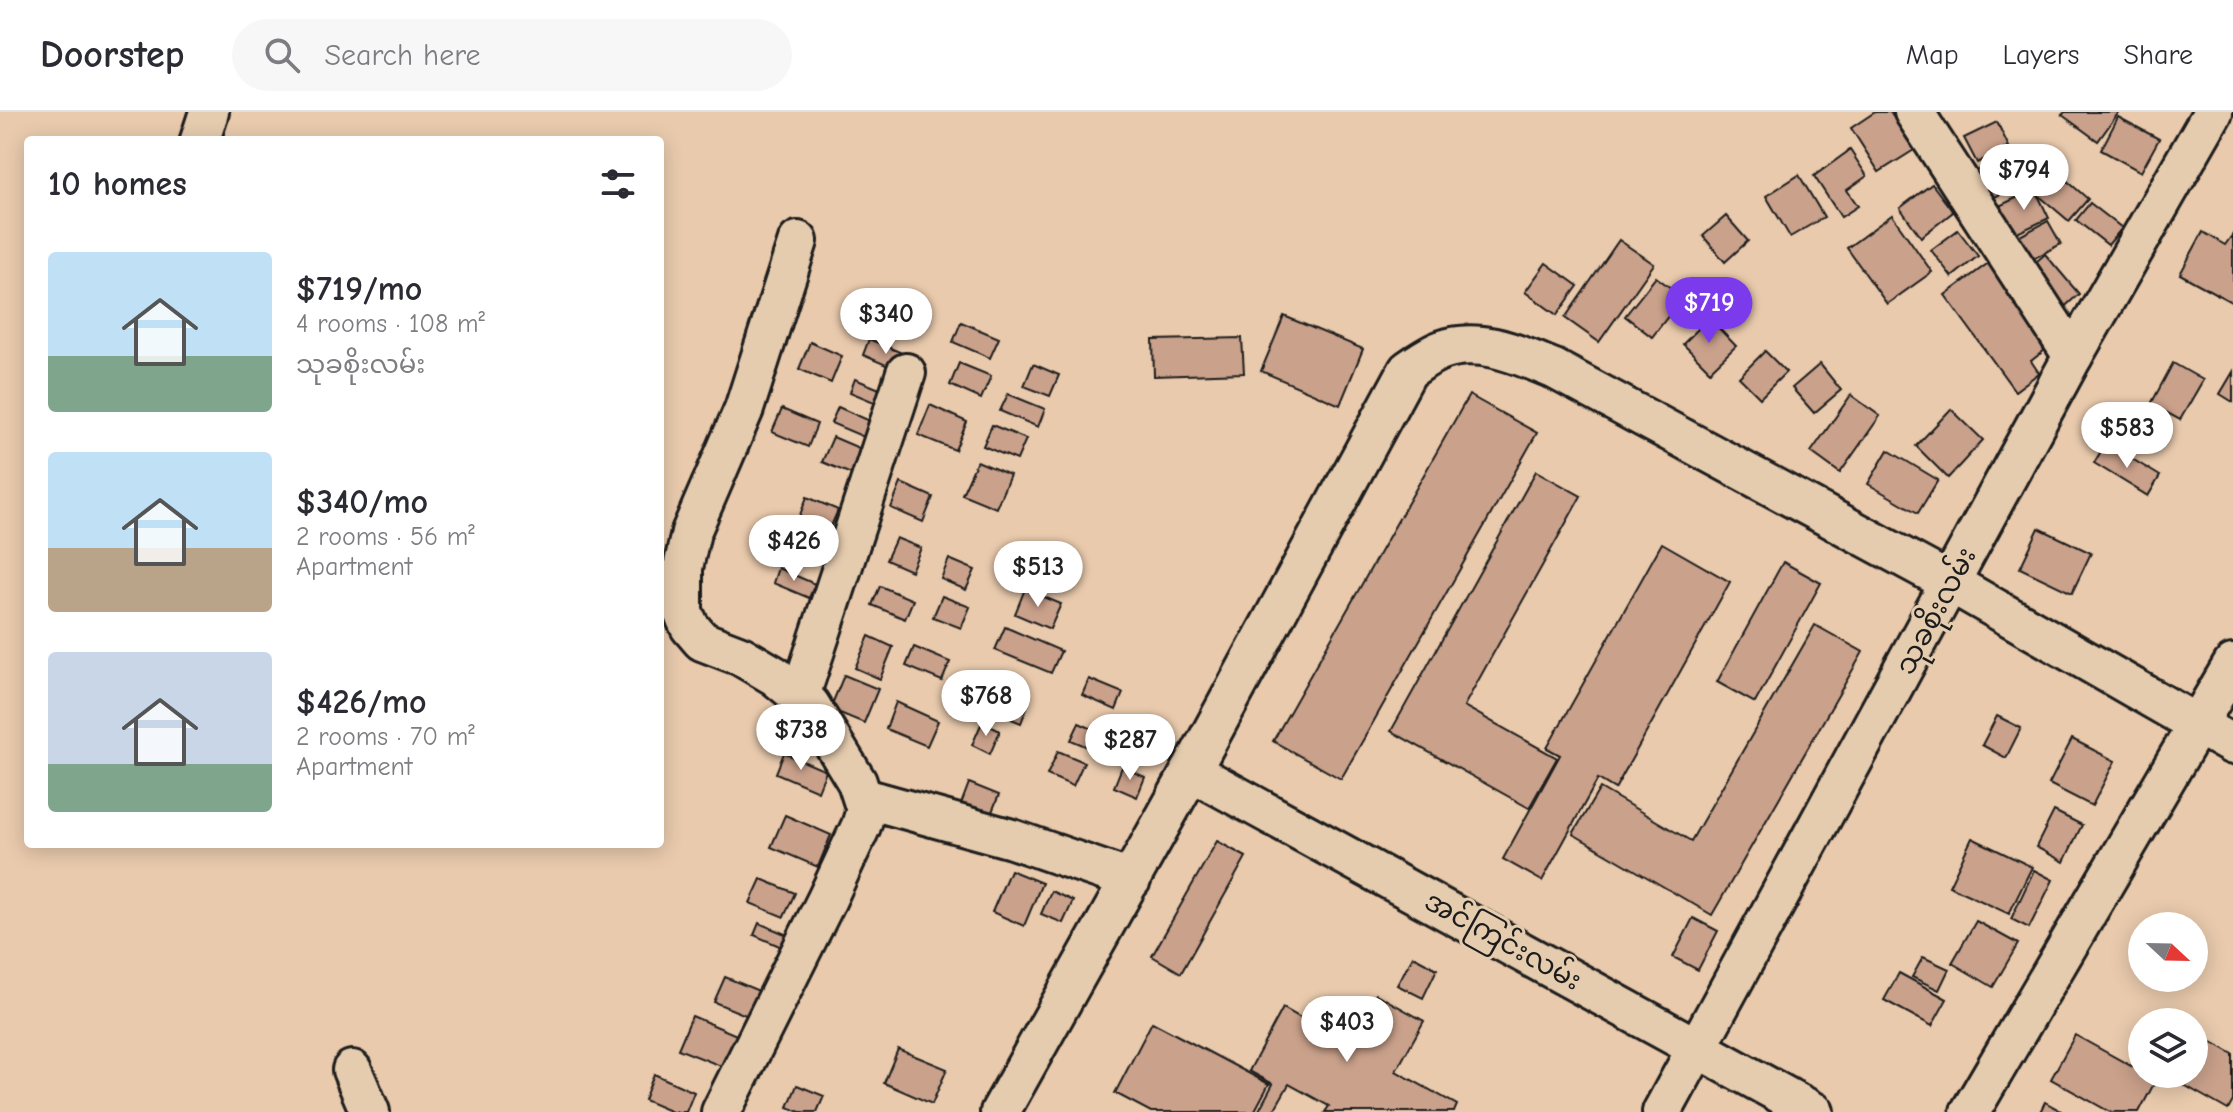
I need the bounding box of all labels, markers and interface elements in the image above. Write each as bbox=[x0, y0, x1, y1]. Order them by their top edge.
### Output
search box bbox=[232, 19, 792, 91]
text: Doorstep bbox=[40, 33, 184, 77]
icon: search bbox=[260, 33, 304, 77]
text: Search here bbox=[324, 38, 481, 73]
text: Map bbox=[1906, 39, 1959, 71]
text: Layers bbox=[2003, 39, 2079, 71]
text: Share bbox=[2123, 39, 2193, 71]
pin: $794 bbox=[1977, 144, 2071, 212]
text: $794 bbox=[1998, 155, 2050, 185]
icon: filters bbox=[596, 162, 640, 206]
text: 10 homes bbox=[48, 164, 187, 204]
text: $719/mo bbox=[296, 269, 422, 309]
pin: $719 bbox=[1662, 277, 1756, 345]
icon: home bbox=[112, 284, 208, 380]
pin: $340 bbox=[839, 288, 933, 356]
text: $719 bbox=[1683, 288, 1735, 318]
text: $340 bbox=[858, 299, 914, 329]
text: 4 rooms · 108 m² bbox=[296, 309, 485, 339]
text: သုခစိုးလမ်း bbox=[296, 350, 425, 380]
pin: $583 bbox=[2080, 402, 2174, 470]
text: $583 bbox=[2099, 413, 2155, 443]
text: $340/mo bbox=[296, 482, 428, 522]
icon: home bbox=[112, 484, 208, 580]
pin: $426 bbox=[747, 515, 841, 583]
text: 2 rooms · 56 m² bbox=[296, 522, 475, 552]
text: $426 bbox=[767, 526, 821, 556]
pin: $513 bbox=[991, 541, 1085, 609]
street label: သုခစိုးလမ်း bbox=[1887, 541, 1988, 683]
text: Apartment bbox=[296, 552, 412, 582]
text: $513 bbox=[1012, 552, 1064, 582]
pin: $768 bbox=[939, 670, 1033, 738]
text: $768 bbox=[959, 681, 1013, 711]
text: $426/mo bbox=[296, 682, 427, 722]
icon: home bbox=[112, 684, 208, 780]
pin: $738 bbox=[754, 704, 848, 772]
pin: $287 bbox=[1083, 714, 1177, 782]
text: $738 bbox=[774, 715, 828, 745]
text: 2 rooms · 70 m² bbox=[296, 722, 475, 752]
text: $287 bbox=[1103, 725, 1157, 755]
text: Apartment bbox=[296, 752, 412, 782]
street label: အင်ကြင်းလမ်း bbox=[1416, 882, 1588, 1002]
north arrow bbox=[2128, 912, 2208, 992]
map controls bbox=[2128, 912, 2208, 1088]
pin: $403 bbox=[1300, 996, 1394, 1064]
text: $403 bbox=[1319, 1007, 1375, 1037]
button: layers bbox=[2128, 1008, 2208, 1088]

